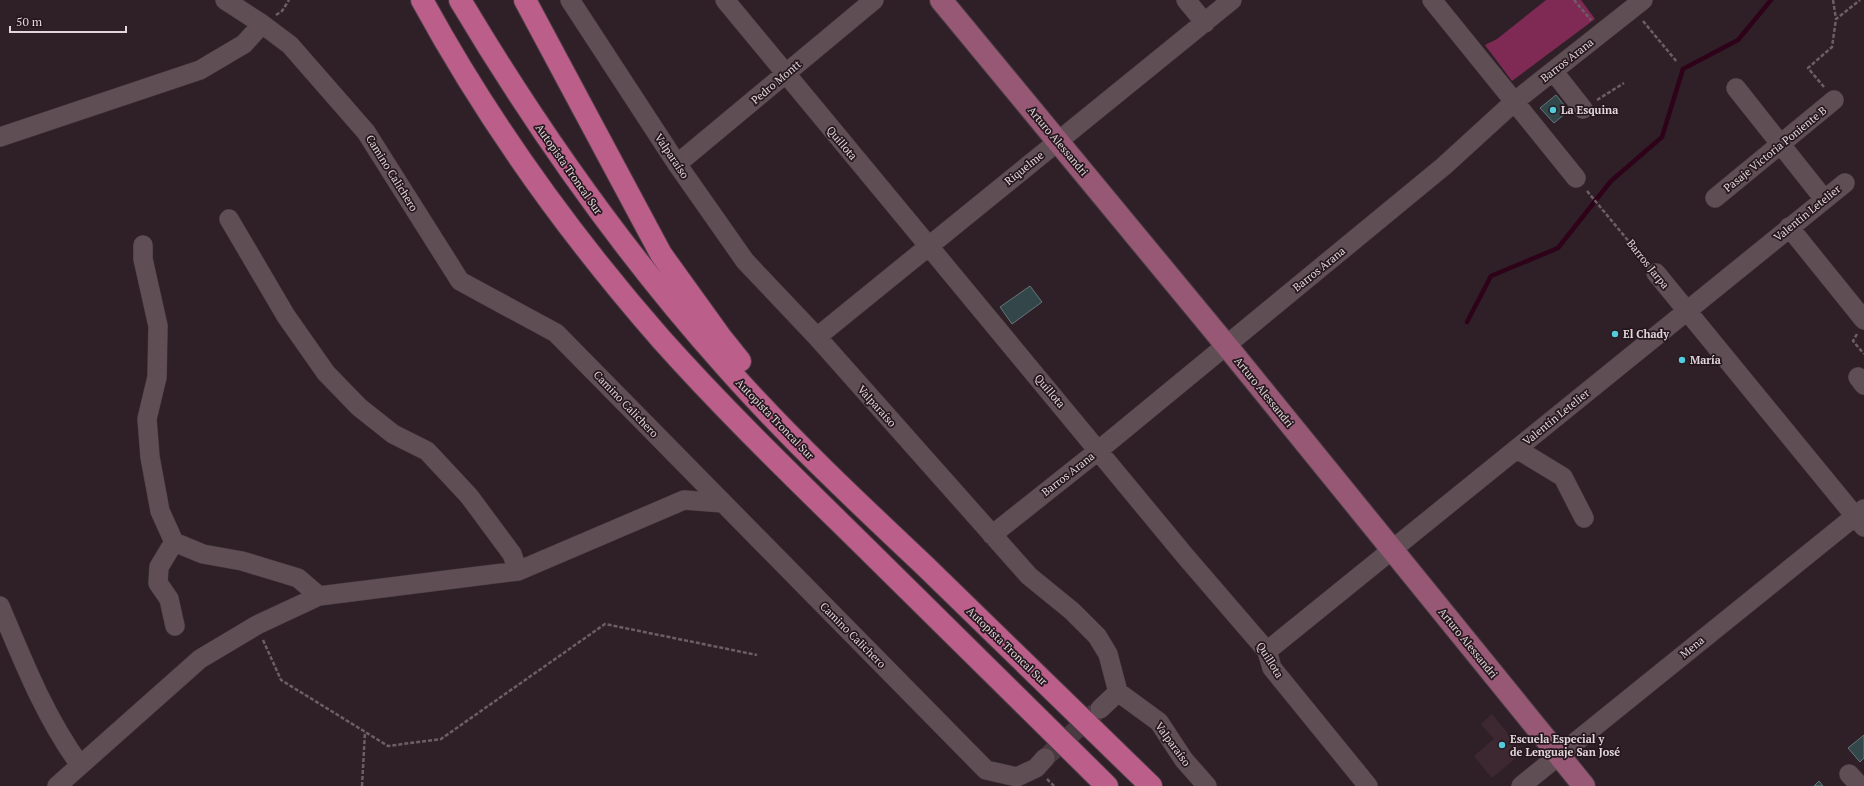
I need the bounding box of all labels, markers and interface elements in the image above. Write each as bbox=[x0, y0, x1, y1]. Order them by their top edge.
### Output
scale bar bbox=[10, 8, 126, 34]
text: 50 m bbox=[16, 14, 43, 29]
street label: Barros Arana bbox=[1538, 35, 1597, 85]
street label: Pedro Montt bbox=[748, 57, 804, 107]
street label: Arturo Alessandri bbox=[1025, 103, 1091, 179]
place label: La Esquina bbox=[1561, 103, 1618, 117]
street label: Pasaje Victoria Poniente B bbox=[1721, 103, 1830, 195]
marker: La Esquina bbox=[1548, 105, 1558, 115]
street label: Autopista Troncal Sur bbox=[533, 121, 606, 217]
street label: Quillota bbox=[824, 123, 860, 163]
street label: Valparaíso bbox=[652, 131, 692, 181]
street label: Camino Calichero bbox=[363, 132, 421, 214]
street label: Riquelme bbox=[1002, 148, 1047, 188]
street label: Valentín Letelier bbox=[1771, 181, 1844, 244]
street label: Barros Jarpa bbox=[1624, 236, 1672, 292]
street label: Barros Arana bbox=[1290, 243, 1348, 294]
place label: El Chady bbox=[1623, 327, 1669, 341]
marker: El Chady bbox=[1610, 329, 1620, 339]
place label: María bbox=[1690, 353, 1721, 367]
street label: Arturo Alessandri bbox=[1231, 354, 1297, 430]
marker: María bbox=[1677, 355, 1687, 365]
street label: Camino Calichero bbox=[591, 368, 661, 440]
street label: Quillota bbox=[1032, 371, 1068, 411]
street label: Autopista Troncal Sur bbox=[733, 376, 818, 463]
street label: Valparaíso bbox=[855, 382, 899, 430]
street label: Valentín Letelier bbox=[1520, 385, 1593, 448]
street label: Barros Arana bbox=[1039, 449, 1098, 499]
street label: Camino Calichero bbox=[817, 599, 889, 671]
street label: Autopista Troncal Sur bbox=[964, 604, 1051, 689]
street label: Arturo Alessandri bbox=[1435, 605, 1501, 681]
street label: Mena bbox=[1677, 633, 1707, 661]
street label: Quillota bbox=[1253, 639, 1287, 681]
street label: Valparaíso bbox=[1152, 719, 1194, 769]
place label: Escuela Especial y de Lenguaje San José bbox=[1510, 732, 1620, 759]
marker: Escuela Especial y de Lenguaje San José bbox=[1497, 740, 1507, 750]

